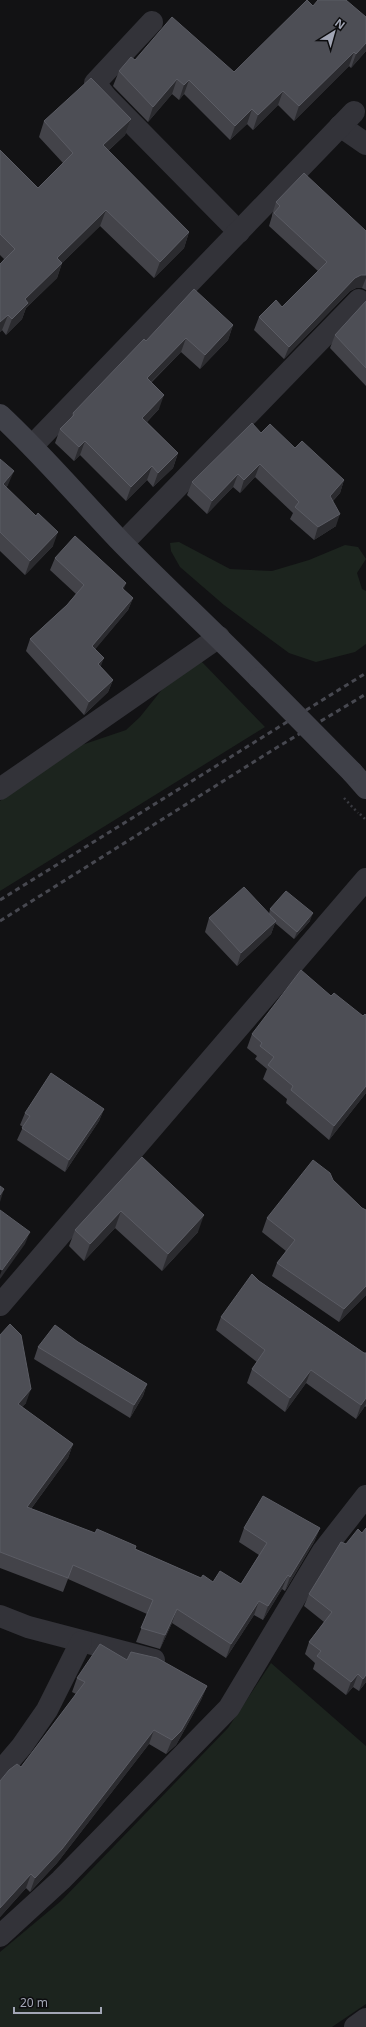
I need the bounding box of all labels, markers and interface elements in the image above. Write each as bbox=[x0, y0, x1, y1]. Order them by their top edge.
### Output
north arrow bbox=[314, 12, 354, 52]
text: N bbox=[332, 15, 348, 32]
scale bar bbox=[14, 1989, 101, 2015]
text: 20 m bbox=[20, 1994, 48, 2011]

